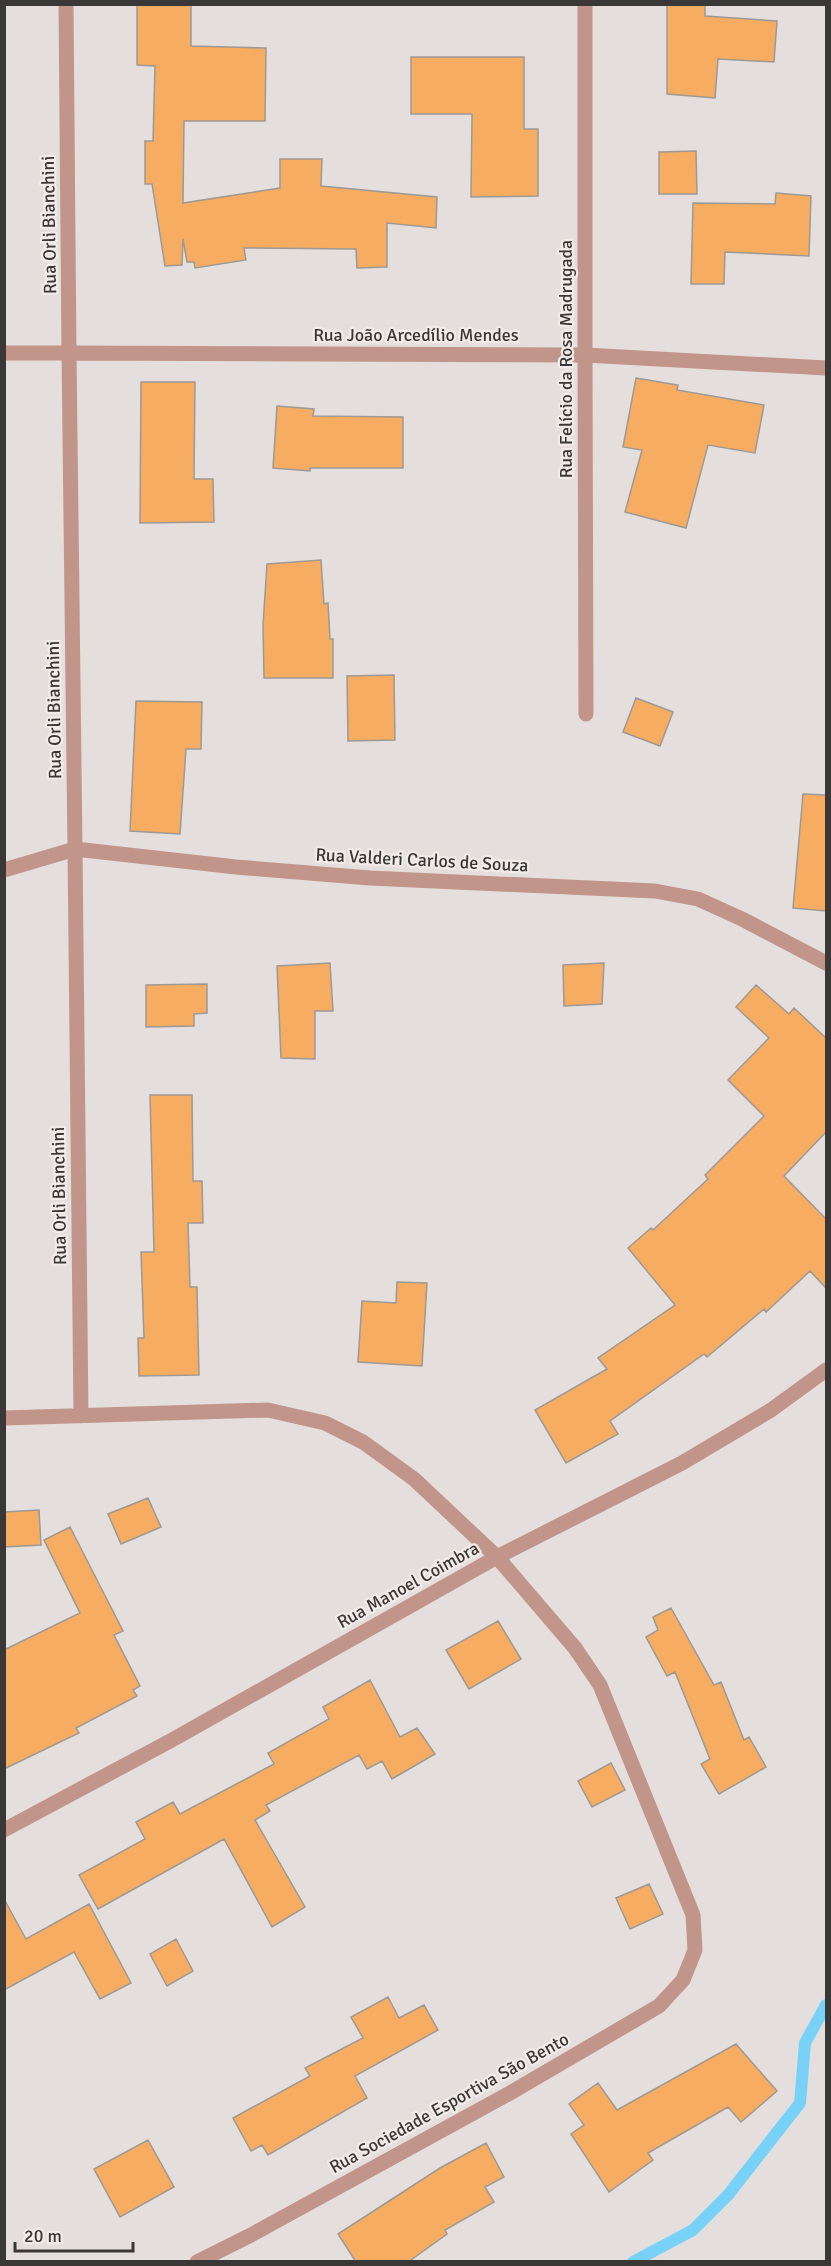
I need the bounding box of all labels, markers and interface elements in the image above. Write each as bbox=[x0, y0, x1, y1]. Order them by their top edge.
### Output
street label: Rua Orli Bianchini bbox=[37, 156, 61, 294]
street label: Rua Felício da Rosa Madrugada bbox=[555, 240, 577, 478]
street label: Rua João Arcedílio Mendes bbox=[313, 324, 519, 346]
street label: Rua Orli Bianchini bbox=[42, 641, 66, 779]
street label: Rua Valderi Carlos de Souza bbox=[315, 843, 529, 877]
street label: Rua Orli Bianchini bbox=[47, 1127, 71, 1265]
street label: Rua Manoel Coimbra bbox=[333, 1537, 483, 1633]
street label: Rua Sociedade Esportiva São Bento bbox=[325, 2028, 573, 2178]
scale bar bbox=[15, 2215, 134, 2253]
text: 20 m bbox=[24, 2225, 62, 2247]

